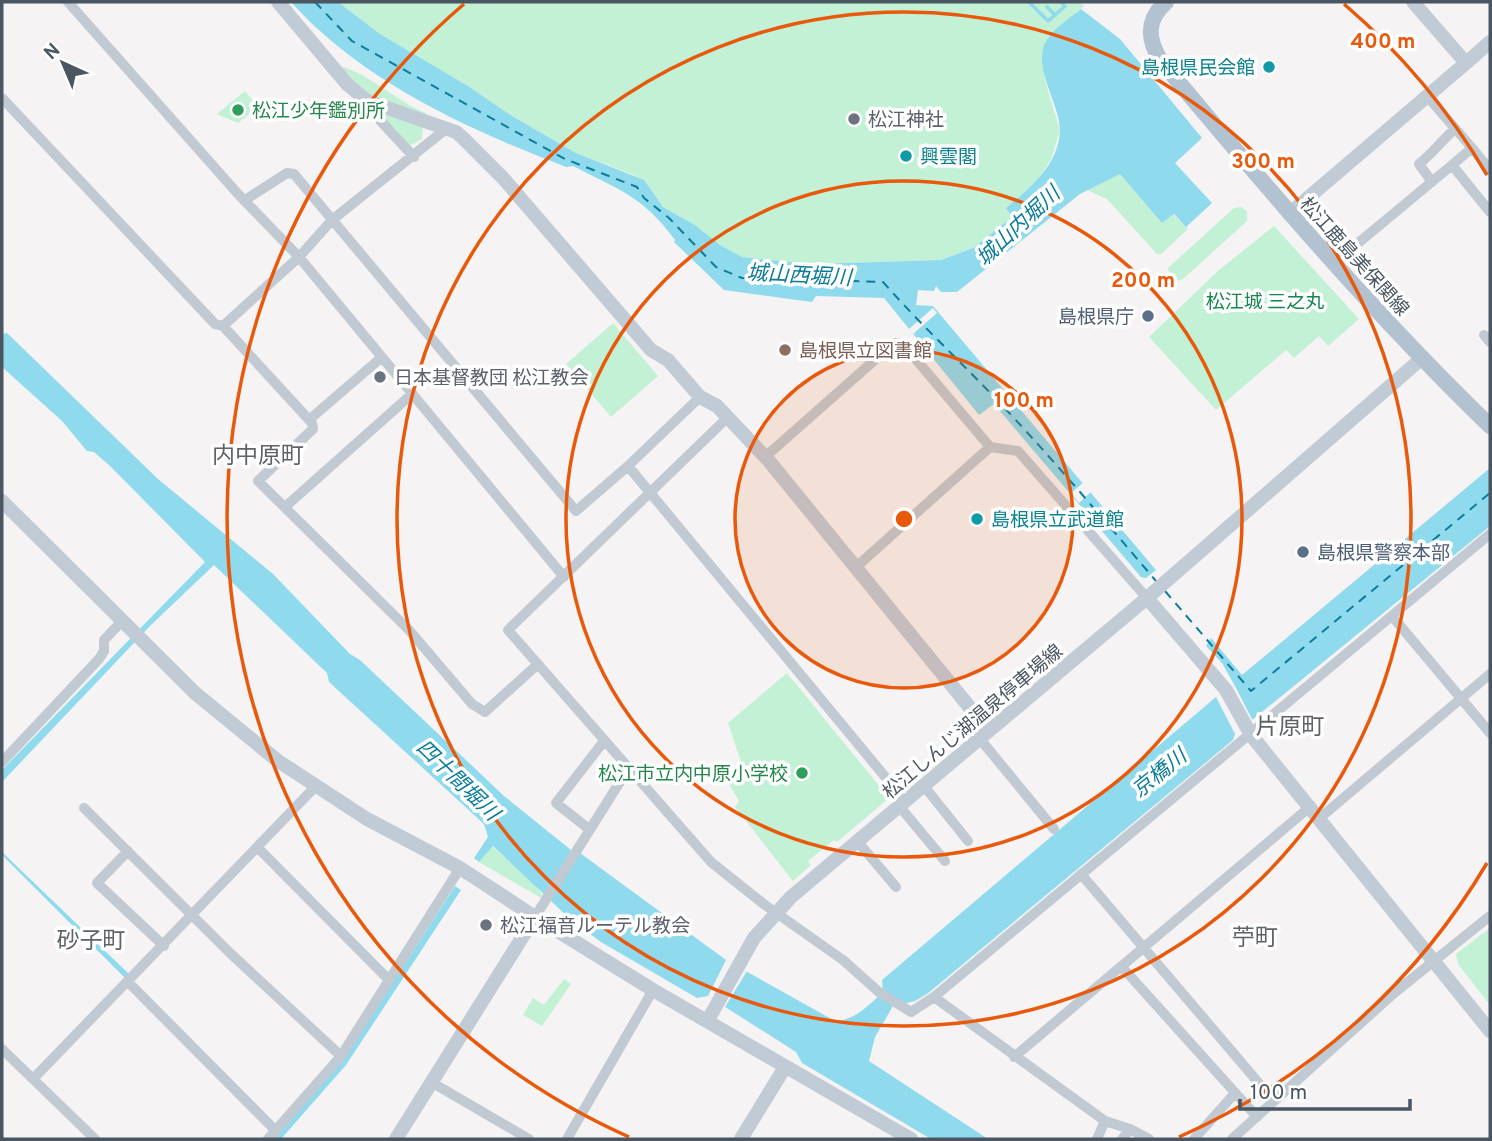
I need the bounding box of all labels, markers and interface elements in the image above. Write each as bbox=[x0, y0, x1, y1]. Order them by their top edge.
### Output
north arrow bbox=[28, 28, 98, 98]
text: 400 m bbox=[1351, 29, 1415, 56]
text: N bbox=[39, 39, 66, 66]
place label: 島根県民会館 bbox=[1141, 57, 1255, 81]
marker: 島根県民会館 bbox=[1261, 59, 1277, 75]
place label: 松江少年鑑別所 bbox=[252, 100, 385, 124]
marker: 松江少年鑑別所 bbox=[230, 102, 246, 118]
place label: 松江神社 bbox=[868, 109, 944, 133]
marker: 松江神社 bbox=[846, 111, 862, 127]
place label: 興雲閣 bbox=[920, 146, 977, 170]
marker: 興雲閣 bbox=[898, 148, 914, 164]
text: 300 m bbox=[1231, 149, 1295, 176]
water label: 城山内堀川 bbox=[971, 180, 1068, 273]
street label: 松江鹿島美保関線 bbox=[1294, 193, 1413, 322]
water label: 城山西堀川 bbox=[746, 260, 854, 293]
text: 200 m bbox=[1111, 268, 1175, 295]
park label: 松江城 三之丸 bbox=[1206, 291, 1324, 315]
place label: 島根県庁 bbox=[1058, 306, 1134, 330]
marker: 島根県庁 bbox=[1140, 308, 1156, 324]
place label: 島根県立図書館 bbox=[799, 340, 932, 364]
marker: 島根県立図書館 bbox=[777, 342, 793, 358]
place label: 日本基督教団 松江教会 bbox=[394, 367, 588, 391]
marker: 日本基督教団 松江教会 bbox=[372, 369, 388, 385]
text: 100 m bbox=[994, 388, 1054, 415]
district label: 内中原町 bbox=[212, 443, 304, 472]
centre of rings bbox=[892, 507, 916, 531]
place label: 島根県立武道館 bbox=[991, 509, 1124, 533]
marker: 島根県立武道館 bbox=[969, 511, 985, 527]
place label: 島根県警察本部 bbox=[1317, 542, 1450, 566]
marker: 島根県警察本部 bbox=[1295, 544, 1311, 560]
street label: 松江しんじ湖温泉停車場線 bbox=[878, 640, 1068, 805]
district label: 片原町 bbox=[1256, 714, 1325, 743]
water label: 四十間堀川 bbox=[410, 735, 506, 829]
water label: 京橋川 bbox=[1127, 743, 1194, 804]
place label: 松江市立内中原小学校 bbox=[598, 763, 788, 787]
marker: 松江市立内中原小学校 bbox=[794, 765, 810, 781]
place label: 松江福音ルーテル教会 bbox=[500, 915, 690, 939]
marker: 松江福音ルーテル教会 bbox=[478, 917, 494, 933]
district label: 苧町 bbox=[1232, 925, 1278, 954]
district label: 砂子町 bbox=[57, 928, 126, 957]
scale bar bbox=[1240, 1068, 1410, 1112]
text: 100 m bbox=[1250, 1080, 1307, 1107]

